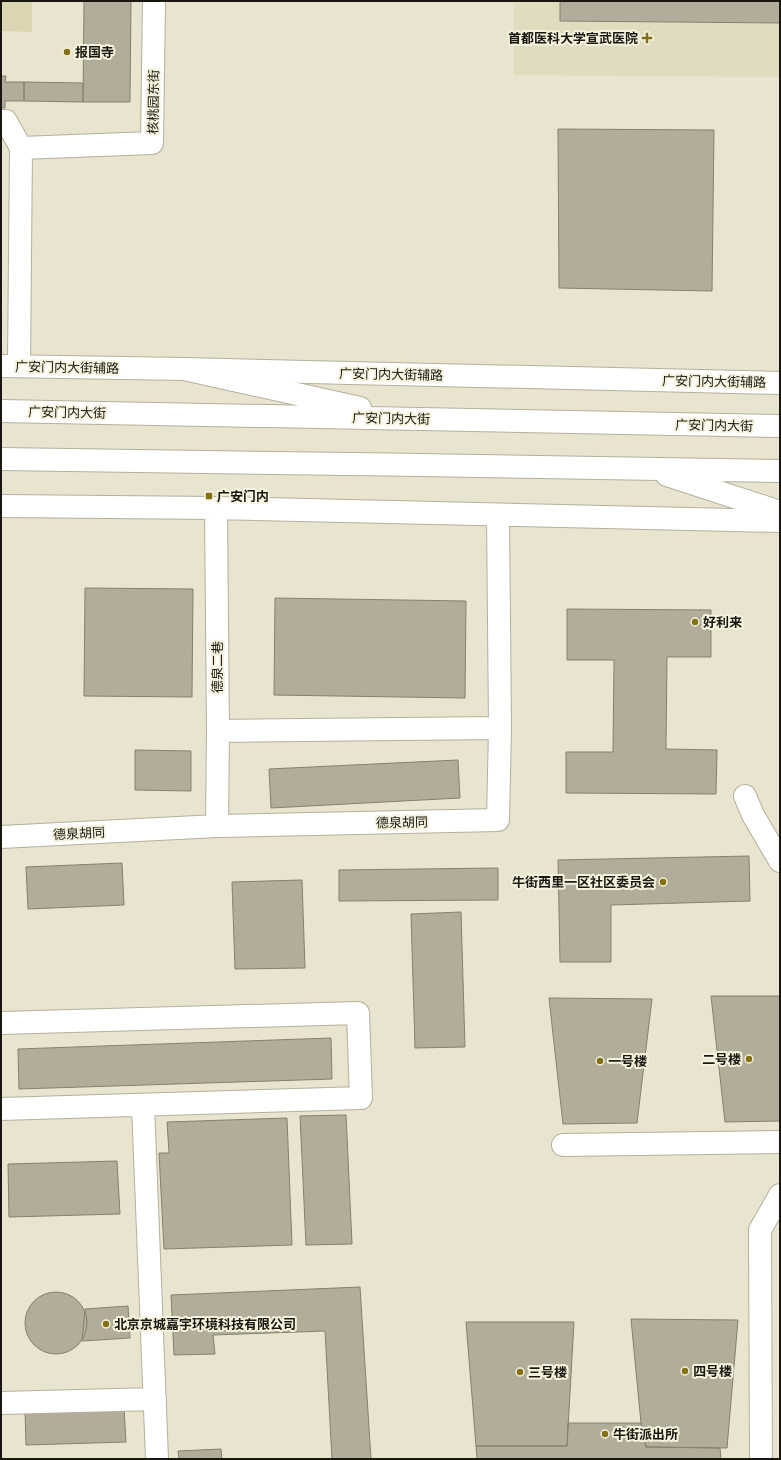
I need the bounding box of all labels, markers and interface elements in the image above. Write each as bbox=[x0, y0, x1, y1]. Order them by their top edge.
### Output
place label: 首都医科大学宣武医院 bbox=[508, 31, 638, 47]
marker: 首都医科大学宣武医院 bbox=[641, 32, 653, 44]
place label: 报国寺 bbox=[75, 45, 114, 61]
marker: 报国寺 bbox=[62, 47, 72, 57]
street label: 核桃园东街 bbox=[145, 69, 163, 135]
street label: 广安门内大街辅路 bbox=[15, 359, 119, 377]
street label: 广安门内大街辅路 bbox=[339, 366, 443, 384]
street label: 广安门内大街辅路 bbox=[662, 373, 766, 391]
street label: 广安门内大街 bbox=[28, 404, 106, 422]
street label: 广安门内大街 bbox=[352, 410, 430, 428]
street label: 广安门内大街 bbox=[675, 417, 753, 435]
place label: 广安门内 bbox=[217, 489, 269, 505]
marker: 广安门内 bbox=[204, 491, 214, 501]
place label: 好利来 bbox=[703, 615, 742, 631]
marker: 好利来 bbox=[690, 617, 700, 627]
street label: 德泉二巷 bbox=[210, 641, 226, 693]
street label: 德泉胡同 bbox=[376, 815, 428, 831]
street label: 德泉胡同 bbox=[53, 825, 105, 843]
place label: 牛街西里一区社区委员会 bbox=[512, 875, 655, 891]
marker: 牛街西里一区社区委员会 bbox=[658, 877, 668, 887]
place label: 二号楼 bbox=[702, 1052, 741, 1068]
place label: 一号楼 bbox=[608, 1054, 647, 1070]
marker: 二号楼 bbox=[744, 1054, 754, 1064]
marker: 一号楼 bbox=[595, 1056, 605, 1066]
place label: 北京京城嘉宇环境科技有限公司 bbox=[114, 1317, 296, 1333]
marker: 北京京城嘉宇环境科技有限公司 bbox=[101, 1319, 111, 1329]
place label: 四号楼 bbox=[693, 1364, 732, 1380]
place label: 三号楼 bbox=[528, 1365, 567, 1381]
marker: 四号楼 bbox=[680, 1366, 690, 1376]
marker: 三号楼 bbox=[515, 1367, 525, 1377]
place label: 牛街派出所 bbox=[613, 1427, 678, 1443]
marker: 牛街派出所 bbox=[600, 1429, 610, 1439]

